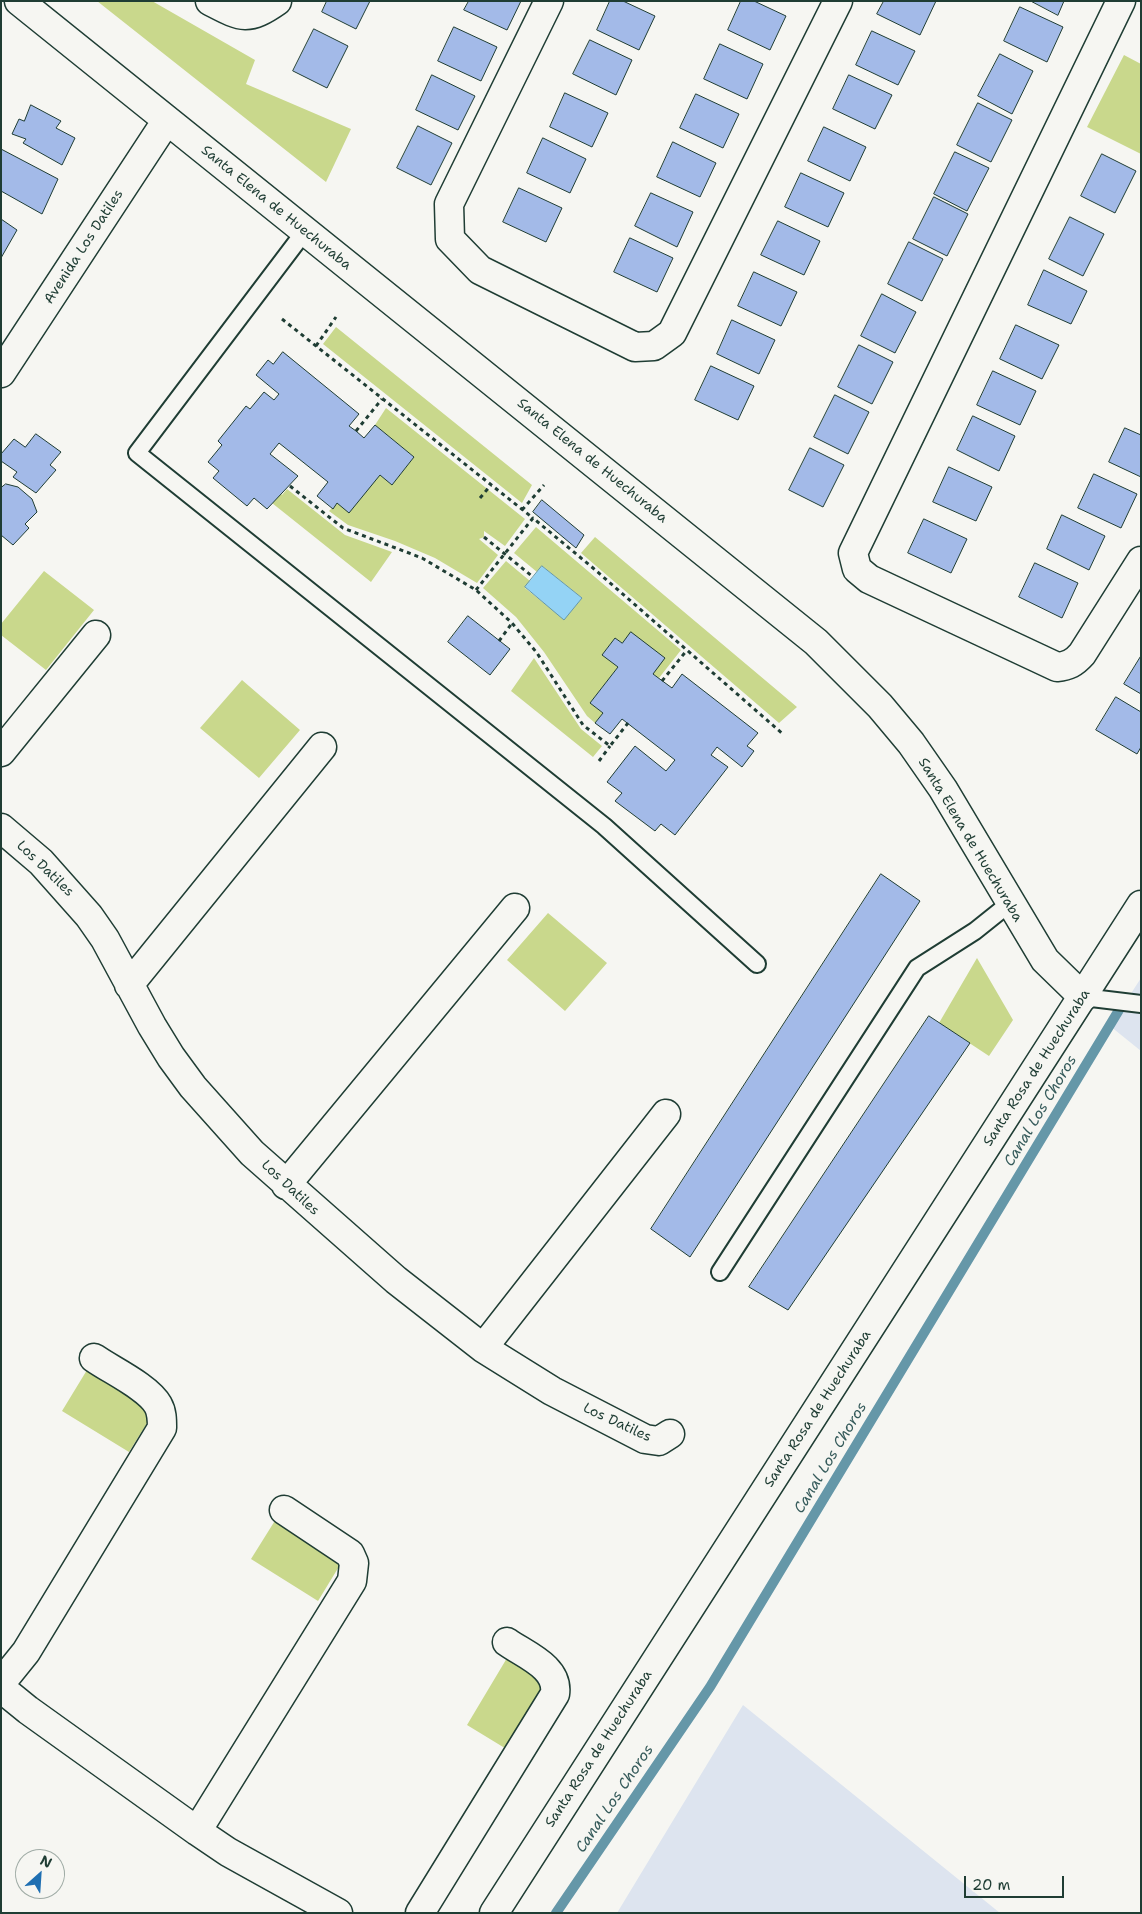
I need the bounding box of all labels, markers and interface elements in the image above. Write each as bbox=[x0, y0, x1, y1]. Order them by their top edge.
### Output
street label: Santa Elena de Huechuraba bbox=[198, 142, 354, 274]
street label: Avenida Los Datiles bbox=[41, 187, 127, 307]
street label: Santa Elena de Huechuraba bbox=[514, 395, 670, 527]
street label: Santa Elena de Huechuraba bbox=[914, 755, 1026, 925]
street label: Los Datiles bbox=[13, 838, 77, 900]
street label: Santa Rosa de Huechuraba bbox=[980, 986, 1094, 1150]
water label: Canal Los Choros bbox=[1001, 1052, 1081, 1170]
street label: Los Datiles bbox=[257, 1157, 323, 1219]
street label: Santa Rosa de Huechuraba bbox=[761, 1327, 875, 1491]
water label: Canal Los Choros bbox=[791, 1399, 871, 1517]
street label: Los Datiles bbox=[580, 1400, 654, 1446]
street label: Santa Rosa de Huechuraba bbox=[542, 1667, 656, 1831]
water label: Canal Los Choros bbox=[572, 1742, 658, 1856]
north arrow bbox=[15, 1849, 65, 1899]
text: N bbox=[37, 1851, 55, 1872]
scale bar bbox=[967, 1866, 1067, 1898]
text: 20 m bbox=[972, 1875, 1011, 1895]

